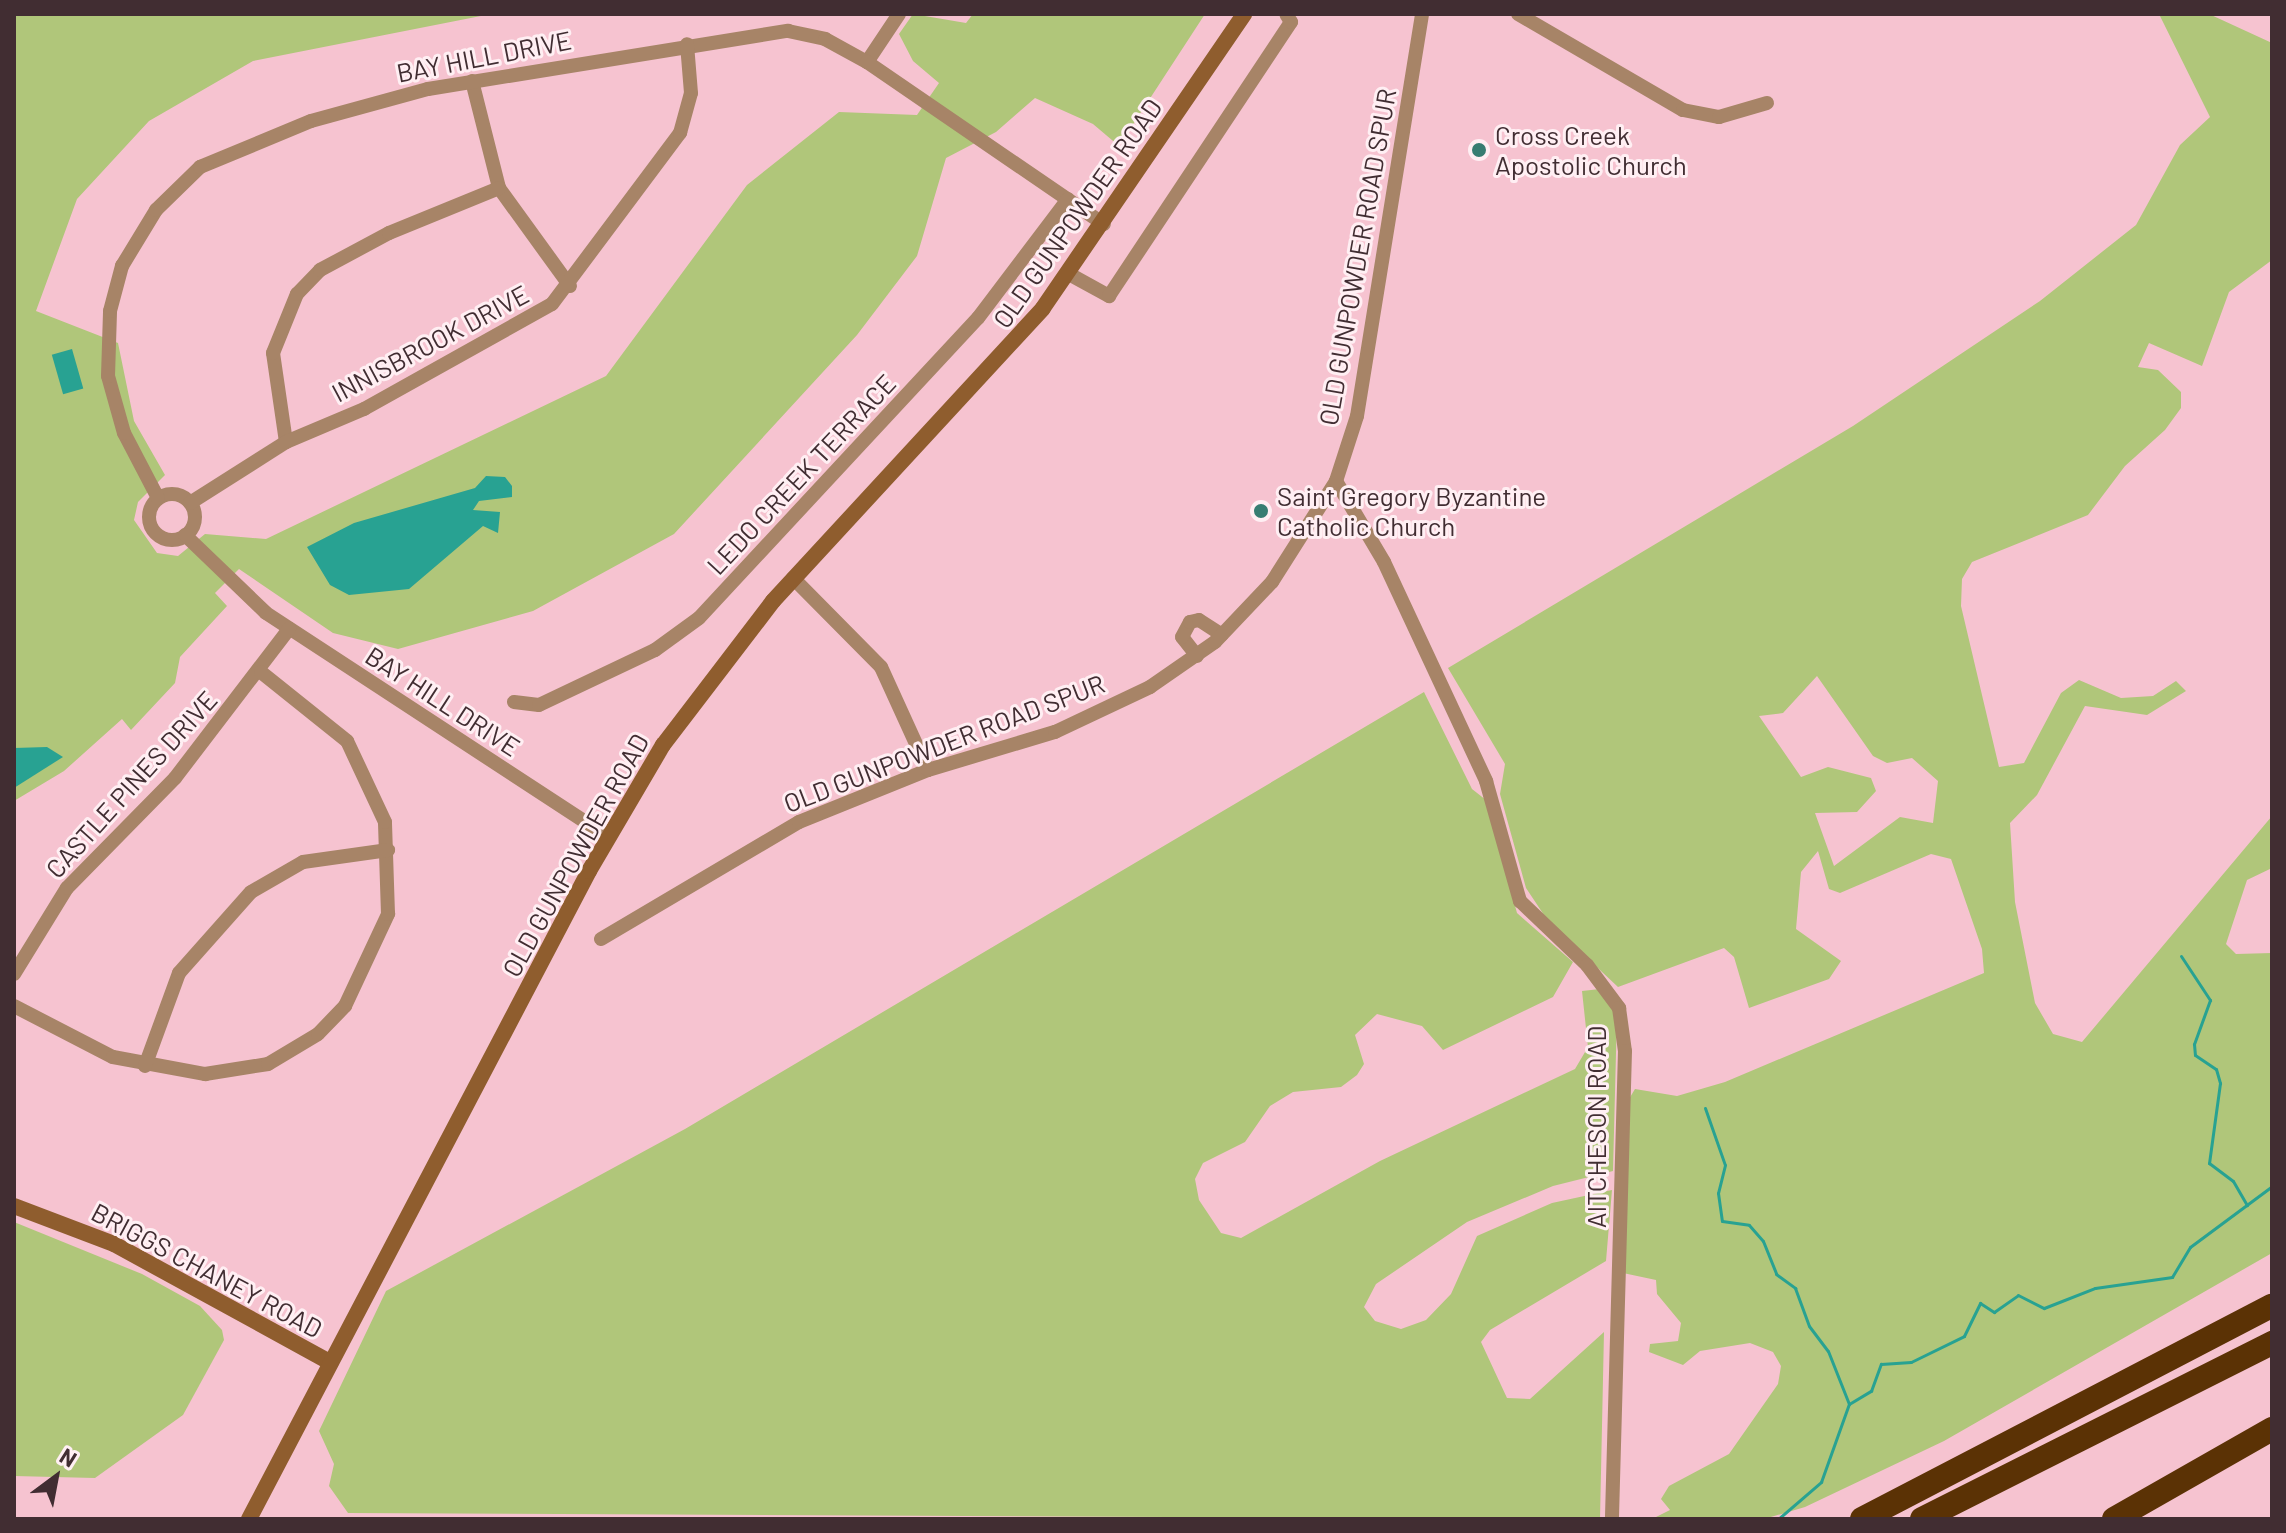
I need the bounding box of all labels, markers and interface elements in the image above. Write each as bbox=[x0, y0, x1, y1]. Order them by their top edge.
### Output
street label: BAY HILL DRIVE bbox=[394, 24, 574, 88]
street label: OLD GUNPOWDER ROAD SPUR bbox=[1312, 86, 1402, 428]
street label: OLD GUNPOWDER ROAD bbox=[986, 92, 1168, 334]
place label: Cross Creek Apostolic Church bbox=[1495, 119, 1687, 180]
marker: Cross Creek Apostolic Church bbox=[1470, 141, 1488, 159]
street label: INNISBROOK DRIVE bbox=[326, 278, 534, 408]
street label: LEDO CREEK TERRACE bbox=[700, 367, 902, 581]
place label: Saint Gregory Byzantine Catholic Church bbox=[1277, 480, 1546, 542]
marker: Saint Gregory Byzantine Catholic Church bbox=[1252, 502, 1270, 520]
street label: BAY HILL DRIVE bbox=[360, 640, 526, 762]
street label: OLD GUNPOWDER ROAD SPUR bbox=[779, 667, 1109, 819]
street label: CASTLE PINES DRIVE bbox=[39, 684, 223, 884]
street label: OLD GUNPOWDER ROAD bbox=[495, 728, 655, 982]
street label: AITCHESON ROAD bbox=[1580, 1026, 1612, 1228]
street label: BRIGGS CHANEY ROAD bbox=[86, 1196, 328, 1344]
north arrow bbox=[16, 1437, 96, 1517]
text: N bbox=[56, 1442, 82, 1472]

